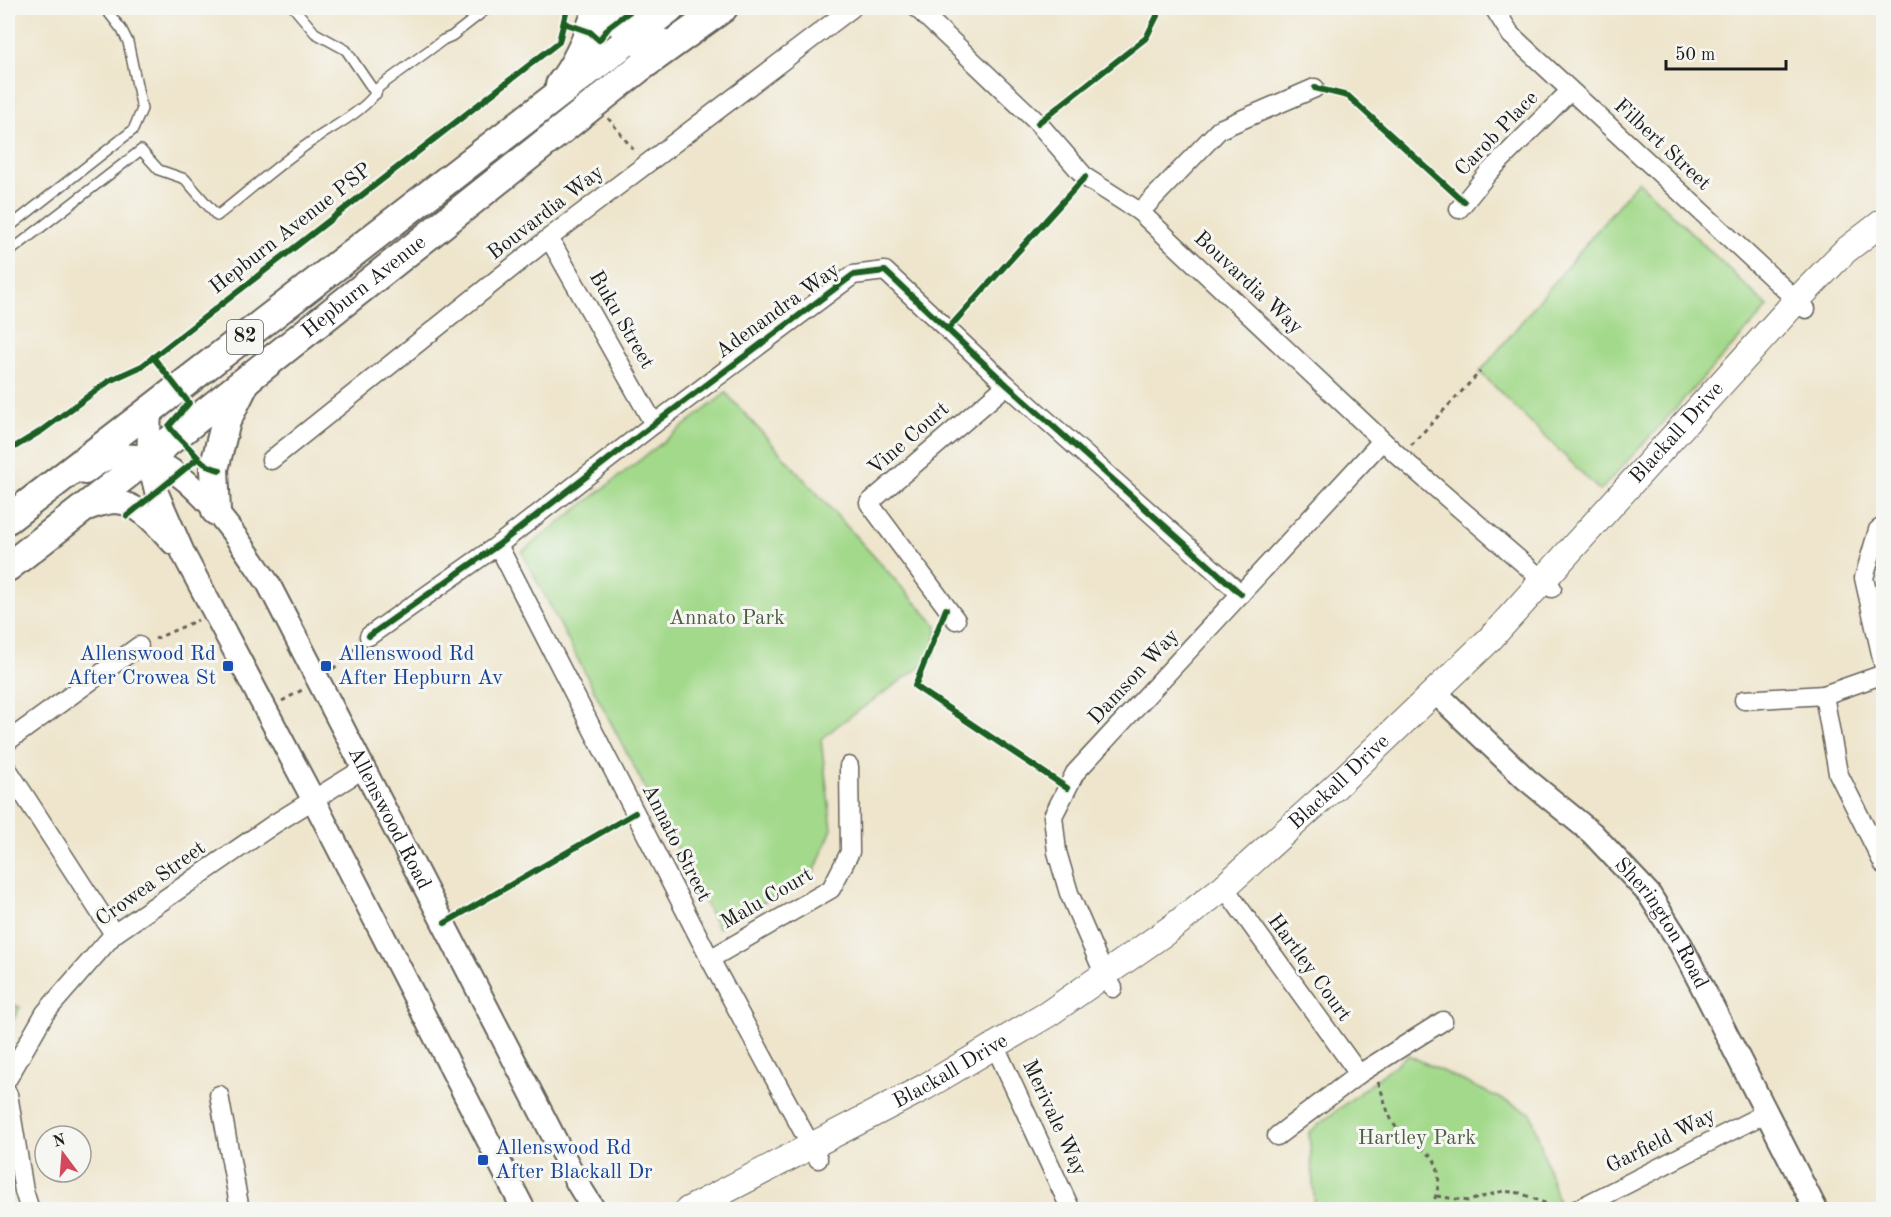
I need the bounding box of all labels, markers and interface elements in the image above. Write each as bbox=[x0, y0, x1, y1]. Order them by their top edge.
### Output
scale bar bbox=[1666, 33, 1786, 71]
text: 50 m bbox=[1675, 46, 1715, 64]
street label: Carob Place bbox=[1452, 87, 1542, 181]
street label: Filbert Street bbox=[1610, 95, 1714, 195]
street label: Hepburn Avenue PSP bbox=[205, 158, 377, 300]
street label: Bouvardia Way bbox=[484, 162, 608, 264]
street label: Bouvardia Way bbox=[1190, 227, 1306, 339]
street label: Hepburn Avenue bbox=[298, 230, 432, 344]
street label: Adenandra Way bbox=[712, 259, 844, 363]
street label: Buku Street bbox=[585, 267, 657, 373]
road number: 82 bbox=[227, 320, 263, 354]
street label: Blackall Drive bbox=[1626, 378, 1728, 488]
street label: Vine Court bbox=[865, 398, 953, 480]
park label: Annato Park bbox=[669, 608, 785, 629]
street label: Damson Way bbox=[1085, 625, 1183, 729]
place label: Allenswood Rd After Crowea St bbox=[67, 644, 216, 689]
place label: Allenswood Rd After Hepburn Av bbox=[338, 644, 503, 689]
marker: Allenswood Rd After Crowea St bbox=[221, 659, 235, 673]
marker: Allenswood Rd After Hepburn Av bbox=[319, 659, 333, 673]
street label: Blackall Drive bbox=[1285, 730, 1393, 834]
street label: Allenswood Road bbox=[344, 743, 435, 893]
street label: Annato Street bbox=[637, 781, 715, 905]
street label: Crowea Street bbox=[92, 837, 210, 931]
street label: Sherington Road bbox=[1611, 854, 1712, 992]
street label: Malu Court bbox=[717, 864, 817, 934]
street label: Hartley Court bbox=[1263, 910, 1355, 1026]
street label: Blackall Drive bbox=[890, 1030, 1011, 1112]
street label: Merivale Way bbox=[1018, 1057, 1090, 1179]
street label: Garfield Way bbox=[1603, 1105, 1719, 1177]
north arrow bbox=[33, 1124, 93, 1184]
park label: Hartley Park bbox=[1358, 1128, 1476, 1149]
text: N bbox=[51, 1132, 68, 1151]
place label: Allenswood Rd After Blackall Dr bbox=[495, 1138, 653, 1183]
marker: Allenswood Rd After Blackall Dr bbox=[476, 1153, 490, 1167]

